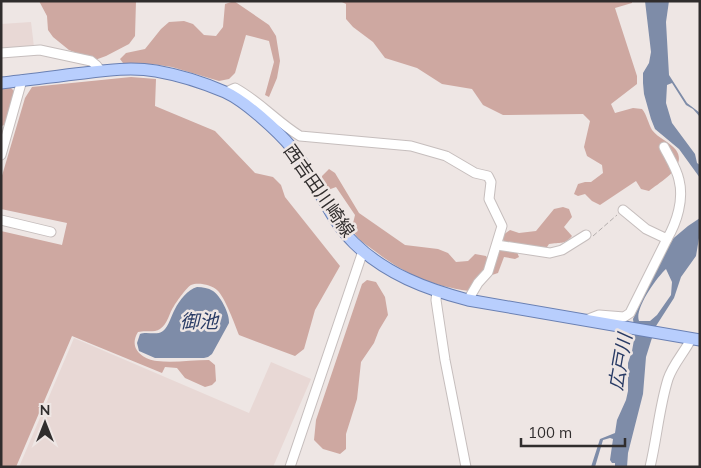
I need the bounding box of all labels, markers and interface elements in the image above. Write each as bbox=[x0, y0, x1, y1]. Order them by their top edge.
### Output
street label: 西吉田川崎線 bbox=[279, 140, 360, 242]
water label: 御池 bbox=[180, 309, 220, 333]
water label: 広戸川 bbox=[603, 330, 637, 392]
north arrow bbox=[20, 398, 70, 448]
text: N bbox=[40, 401, 50, 419]
scale bar bbox=[521, 416, 625, 448]
text: 100 m bbox=[528, 423, 572, 442]

